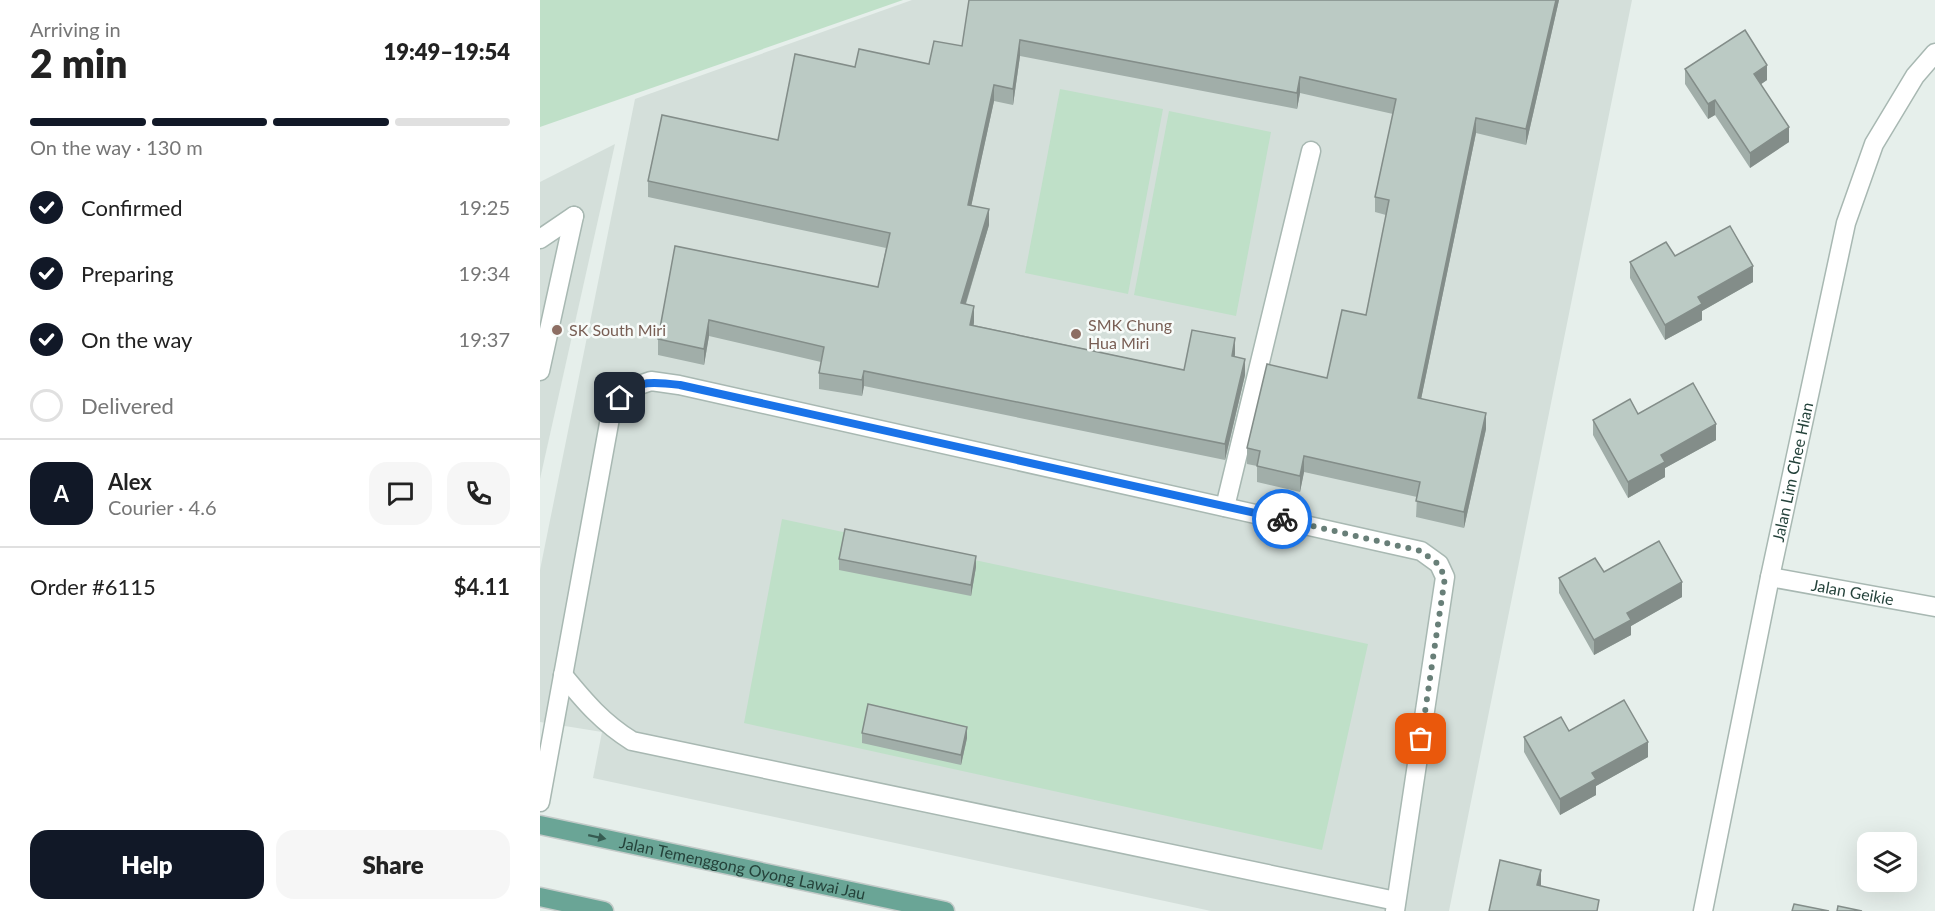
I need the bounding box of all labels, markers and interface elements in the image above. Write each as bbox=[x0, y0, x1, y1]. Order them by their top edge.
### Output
text: Arriving in bbox=[30, 17, 121, 41]
text: 19:49–19:54 bbox=[384, 38, 510, 65]
text: 2 min bbox=[30, 40, 127, 86]
text: On the way · 130 m bbox=[30, 135, 203, 159]
icon: check bbox=[30, 191, 63, 224]
text: Confirmed bbox=[81, 194, 183, 221]
text: 19:25 bbox=[459, 195, 510, 219]
icon: check bbox=[30, 257, 63, 290]
text: Preparing bbox=[81, 260, 173, 287]
text: 19:34 bbox=[459, 261, 510, 285]
place label: SMK Chung Hua Miri bbox=[1088, 315, 1172, 352]
place label: SK South Miri bbox=[569, 320, 666, 339]
icon: check bbox=[30, 323, 63, 356]
marker: SK South Miri bbox=[550, 323, 564, 337]
text: On the way bbox=[81, 326, 192, 353]
text: 19:37 bbox=[459, 327, 510, 351]
marker: SMK Chung Hua Miri bbox=[1069, 327, 1083, 341]
pin bbox=[594, 372, 645, 423]
icon: home bbox=[603, 381, 636, 414]
text: Delivered bbox=[81, 392, 174, 419]
street label: Jalan Lim Chee Hian bbox=[1768, 401, 1816, 543]
button: chat bbox=[369, 462, 432, 525]
button: phone bbox=[447, 462, 510, 525]
text: Alex bbox=[108, 468, 152, 495]
text: A bbox=[54, 480, 69, 507]
courier bbox=[1252, 489, 1312, 549]
text: Courier · 4.6 bbox=[108, 495, 217, 519]
icon: bike bbox=[1266, 503, 1299, 536]
text: Order #6115 bbox=[30, 573, 156, 600]
text: $4.11 bbox=[454, 573, 510, 600]
street label: Jalan Geikie bbox=[1810, 575, 1896, 608]
pin bbox=[1395, 713, 1446, 764]
icon: bag bbox=[1404, 722, 1437, 755]
button: Help bbox=[30, 830, 264, 899]
button: Share bbox=[276, 830, 510, 899]
street label: Jalan Temenggong Oyong Lawai Jau bbox=[618, 832, 867, 903]
map controls bbox=[1857, 832, 1917, 892]
button: layers bbox=[1857, 832, 1917, 892]
one-way arrow bbox=[588, 833, 607, 842]

